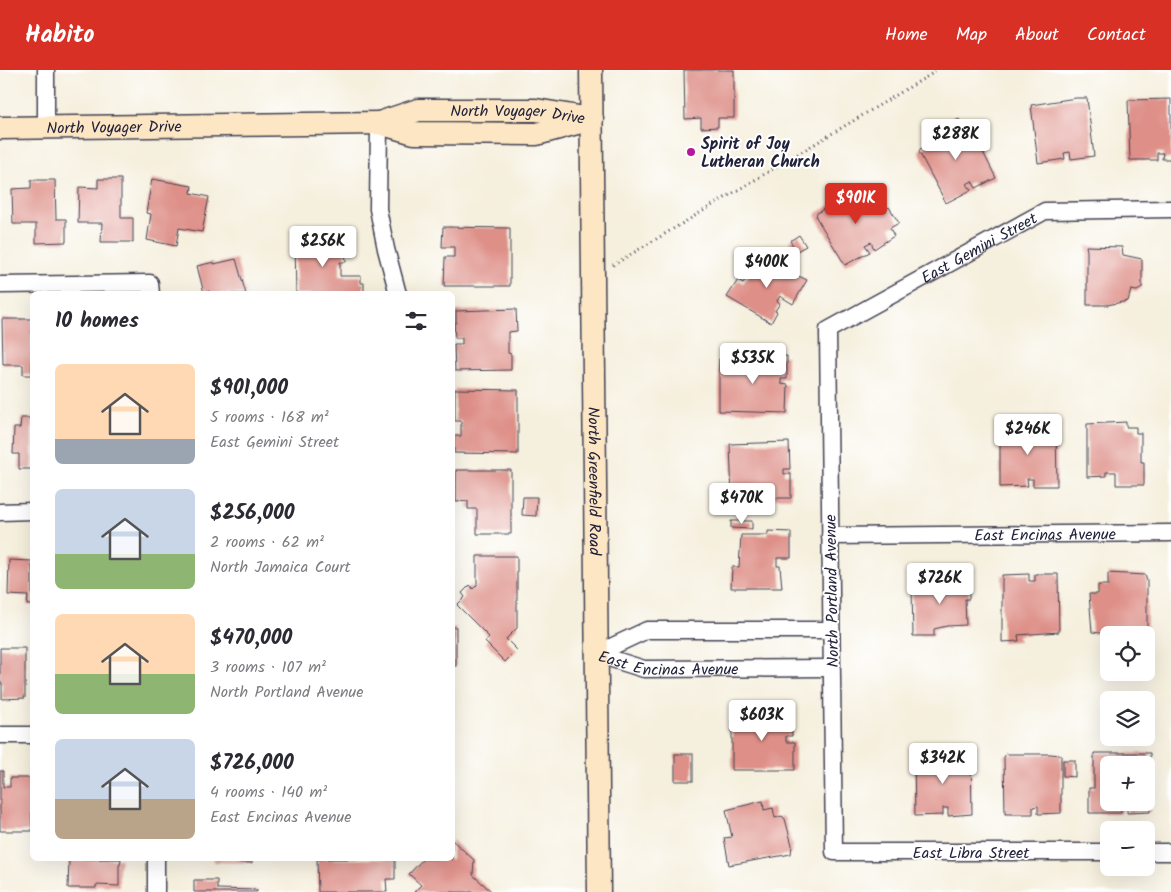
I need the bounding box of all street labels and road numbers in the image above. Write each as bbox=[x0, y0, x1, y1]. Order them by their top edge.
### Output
street label: North Voyager Drive bbox=[450, 99, 587, 132]
street label: North Voyager Drive bbox=[46, 115, 182, 141]
street label: East Gemini Street bbox=[917, 206, 1043, 291]
street label: North Greenfield Road bbox=[580, 407, 607, 556]
street label: North Portland Avenue bbox=[819, 514, 846, 668]
street label: East Encinas Avenue bbox=[974, 522, 1116, 549]
street label: East Encinas Avenue bbox=[595, 644, 739, 683]
street label: East Libra Street bbox=[912, 841, 1030, 866]

